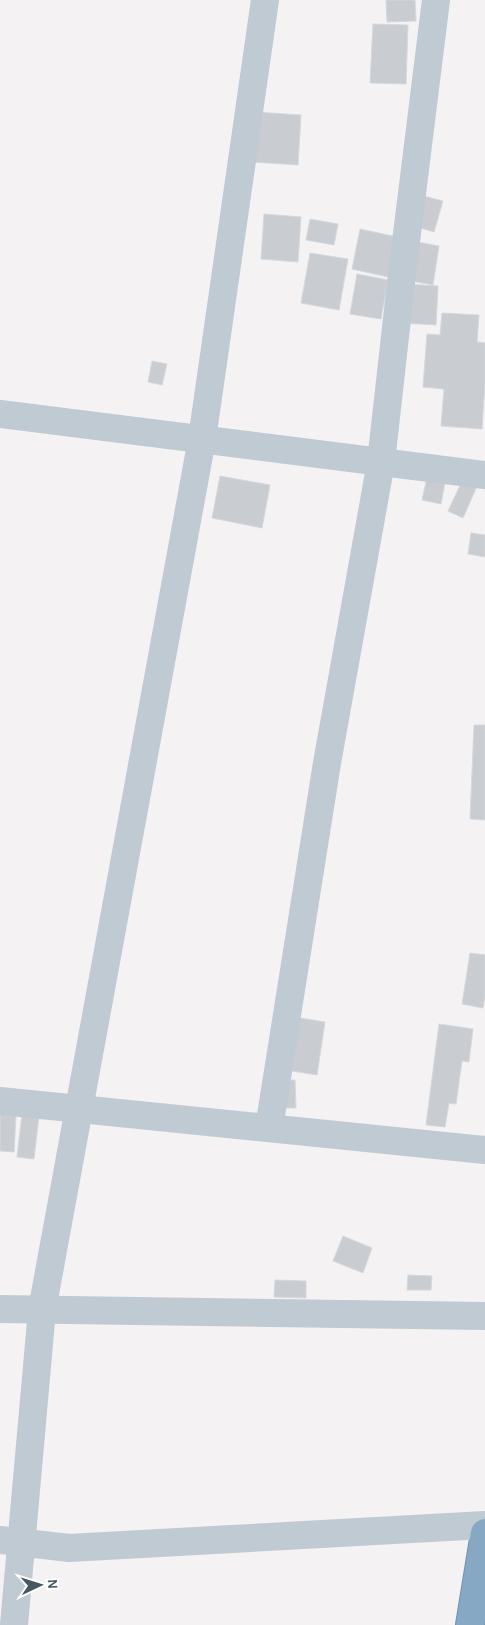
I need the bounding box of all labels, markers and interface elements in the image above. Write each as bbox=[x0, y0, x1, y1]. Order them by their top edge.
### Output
north arrow bbox=[15, 1560, 65, 1610]
text: N bbox=[45, 1579, 59, 1590]

